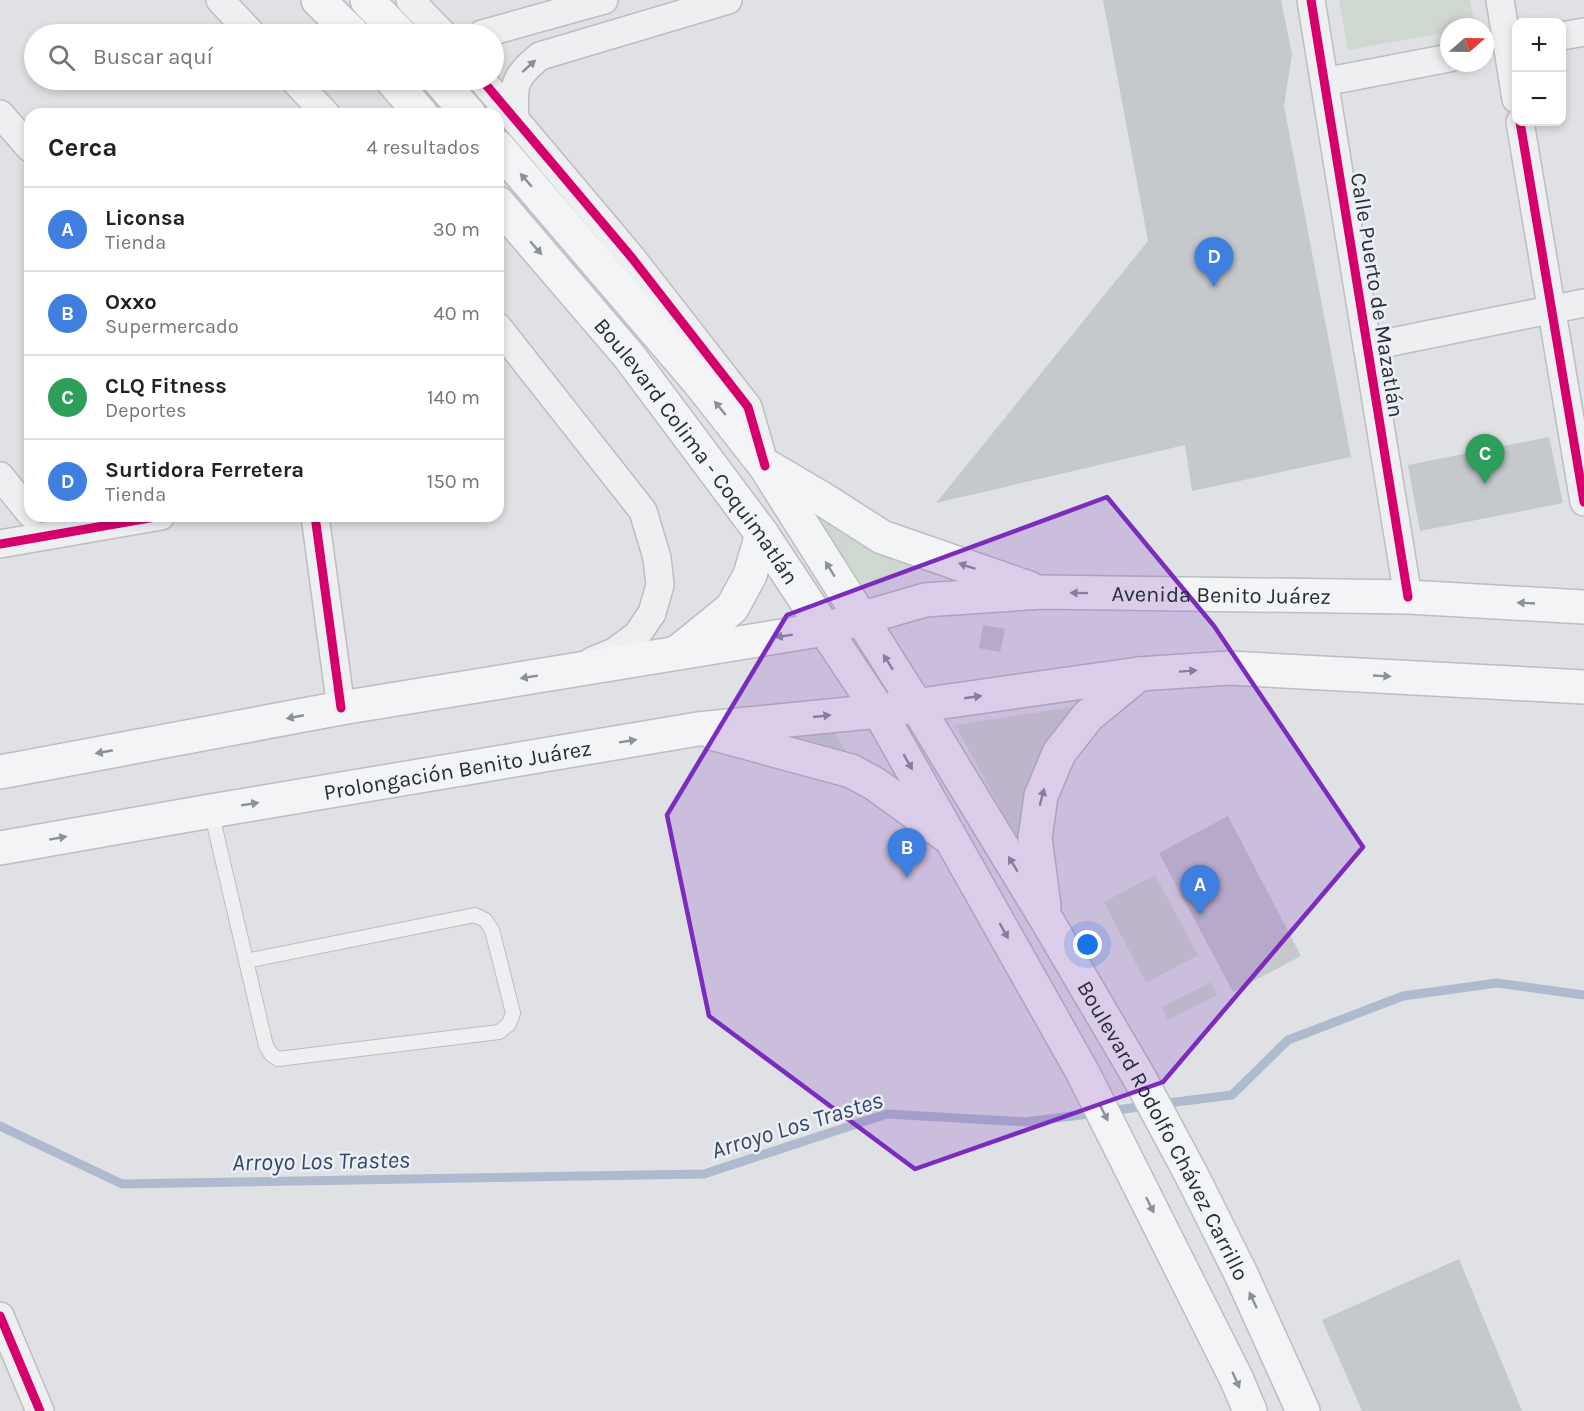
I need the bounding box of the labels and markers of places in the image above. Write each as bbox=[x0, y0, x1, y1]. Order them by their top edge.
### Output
pin: D bbox=[1194, 238, 1234, 287]
pin: C bbox=[1466, 434, 1504, 484]
pin: B bbox=[888, 828, 926, 878]
pin: A bbox=[1180, 866, 1220, 915]

